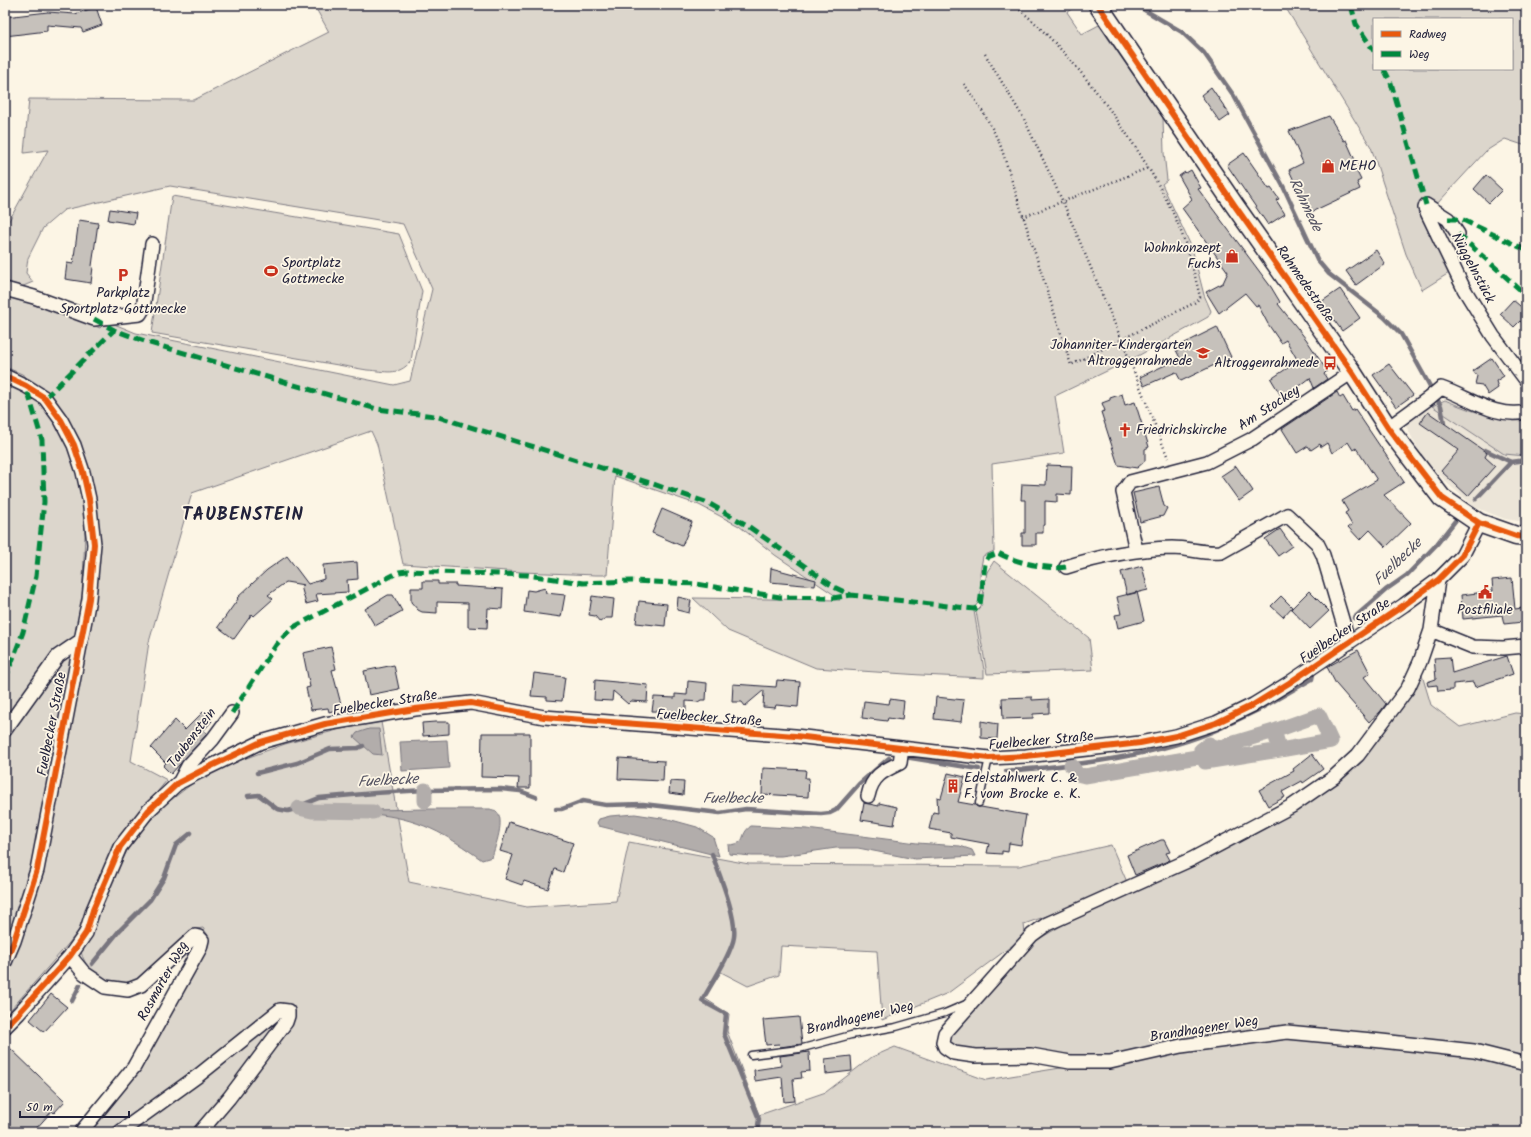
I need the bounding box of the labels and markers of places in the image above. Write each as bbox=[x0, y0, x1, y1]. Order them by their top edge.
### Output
place label: MEHO bbox=[1339, 155, 1377, 177]
shop icon: MEHO bbox=[1320, 158, 1336, 174]
place label: Wohnkonzept Fuchs bbox=[1144, 237, 1222, 275]
shop icon: Wohnkonzept Fuchs bbox=[1224, 248, 1240, 264]
place label: Sportplatz Gottmecke bbox=[282, 252, 345, 290]
sports icon: Sportplatz Gottmecke bbox=[263, 263, 279, 279]
parking icon: Parkplatz Sportplatz Gottmecke bbox=[115, 267, 131, 283]
place label: Parkplatz Sportplatz Gottmecke bbox=[60, 282, 187, 320]
place label: Johanniter-Kindergarten Altroggenrahmede bbox=[1050, 334, 1193, 372]
school or university icon: Johanniter-Kindergarten Altroggenrahmede bbox=[1195, 345, 1211, 361]
place label: Altroggenrahmede bbox=[1214, 352, 1320, 374]
bus stop icon: Altroggenrahmede bbox=[1322, 355, 1338, 371]
place label: Friedrichskirche bbox=[1136, 419, 1228, 441]
church icon: Friedrichskirche bbox=[1117, 422, 1133, 438]
public building icon: Postfiliale bbox=[1477, 584, 1493, 600]
place label: Postfiliale bbox=[1457, 599, 1514, 621]
place label: Edelstahlwerk C. & F. vom Brocke e. K. bbox=[964, 767, 1081, 805]
building icon: Edelstahlwerk C. & F. vom Brocke e. K. bbox=[945, 778, 961, 794]

